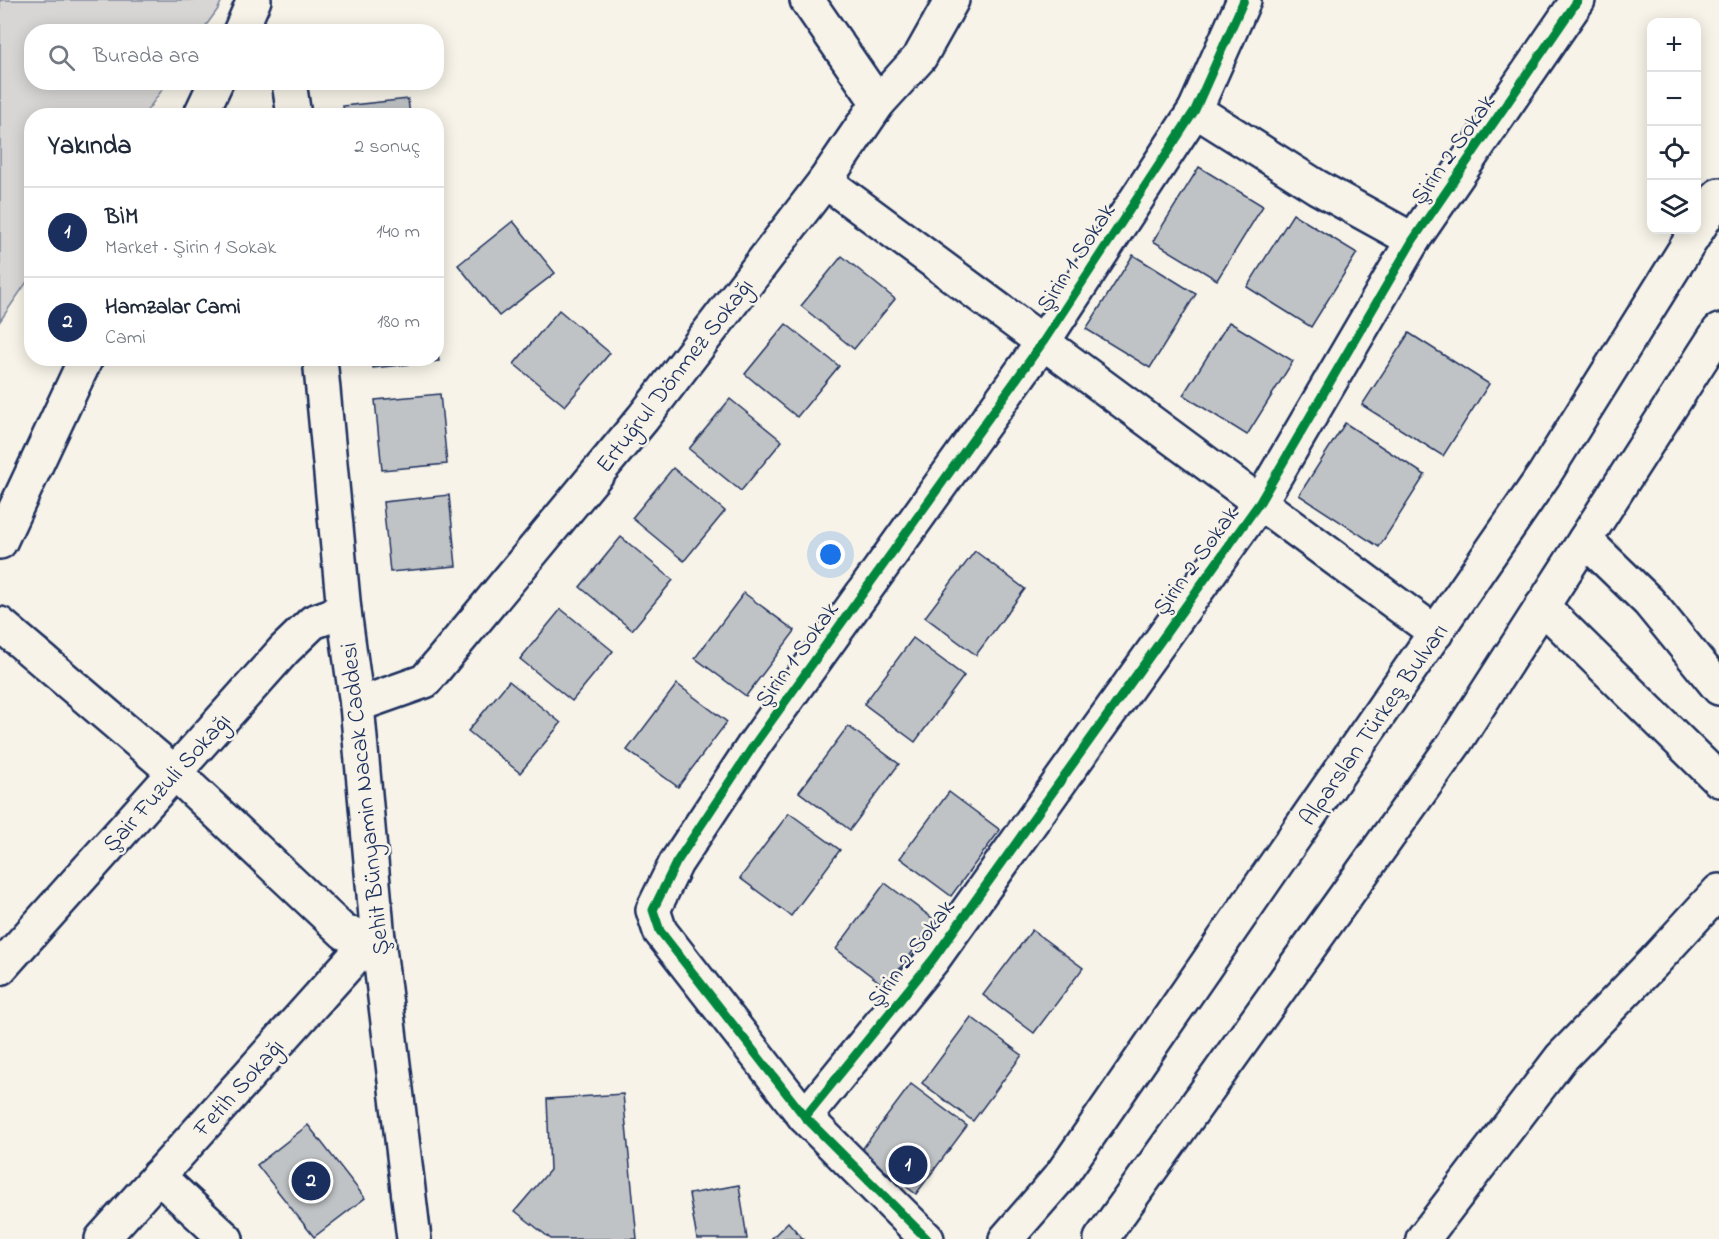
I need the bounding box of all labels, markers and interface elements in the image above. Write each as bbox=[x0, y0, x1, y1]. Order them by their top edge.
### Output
map controls bbox=[1647, 18, 1701, 234]
button: + bbox=[1647, 18, 1701, 72]
search box bbox=[24, 24, 444, 90]
icon: search bbox=[45, 41, 78, 74]
text: Burada ara bbox=[93, 41, 199, 73]
button: − bbox=[1647, 72, 1701, 126]
street label: Şirin 2 Sokak bbox=[1403, 87, 1505, 213]
button: locate bbox=[1647, 126, 1701, 180]
text: Yakında bbox=[48, 128, 132, 166]
text: 2 sonuç bbox=[354, 133, 420, 162]
button: layers bbox=[1647, 180, 1701, 234]
street label: Şirin 1 Sokak bbox=[1029, 196, 1126, 320]
text: BİM bbox=[105, 202, 138, 234]
text: 1 bbox=[64, 218, 71, 247]
text: 140 m bbox=[376, 218, 420, 247]
text: Market · Şirin 1 Sokak bbox=[105, 234, 276, 263]
street label: Ertuğrul Dönmez Sokağı bbox=[589, 272, 763, 481]
text: Hamzalar Cami bbox=[105, 292, 241, 324]
text: 2 bbox=[63, 308, 72, 337]
text: 180 m bbox=[377, 308, 420, 337]
text: Cami bbox=[105, 324, 146, 353]
street label: Şirin 2 Sokak bbox=[1145, 499, 1249, 624]
your location bbox=[816, 540, 845, 569]
street label: Şirin 1 Sokak bbox=[747, 595, 849, 716]
street label: Alparslan Türkeş Bulvarı bbox=[1292, 617, 1458, 834]
street label: Şehit Bünyamin Nacak Caddesi bbox=[333, 640, 401, 957]
street label: Şair Fuzuli Sokağı bbox=[95, 706, 240, 861]
street label: Şirin 2 Sokak bbox=[859, 892, 965, 1016]
street label: Fetih Sokağı bbox=[185, 1032, 294, 1146]
pin: 1 bbox=[888, 1142, 928, 1188]
pin: 2 bbox=[292, 1158, 330, 1204]

